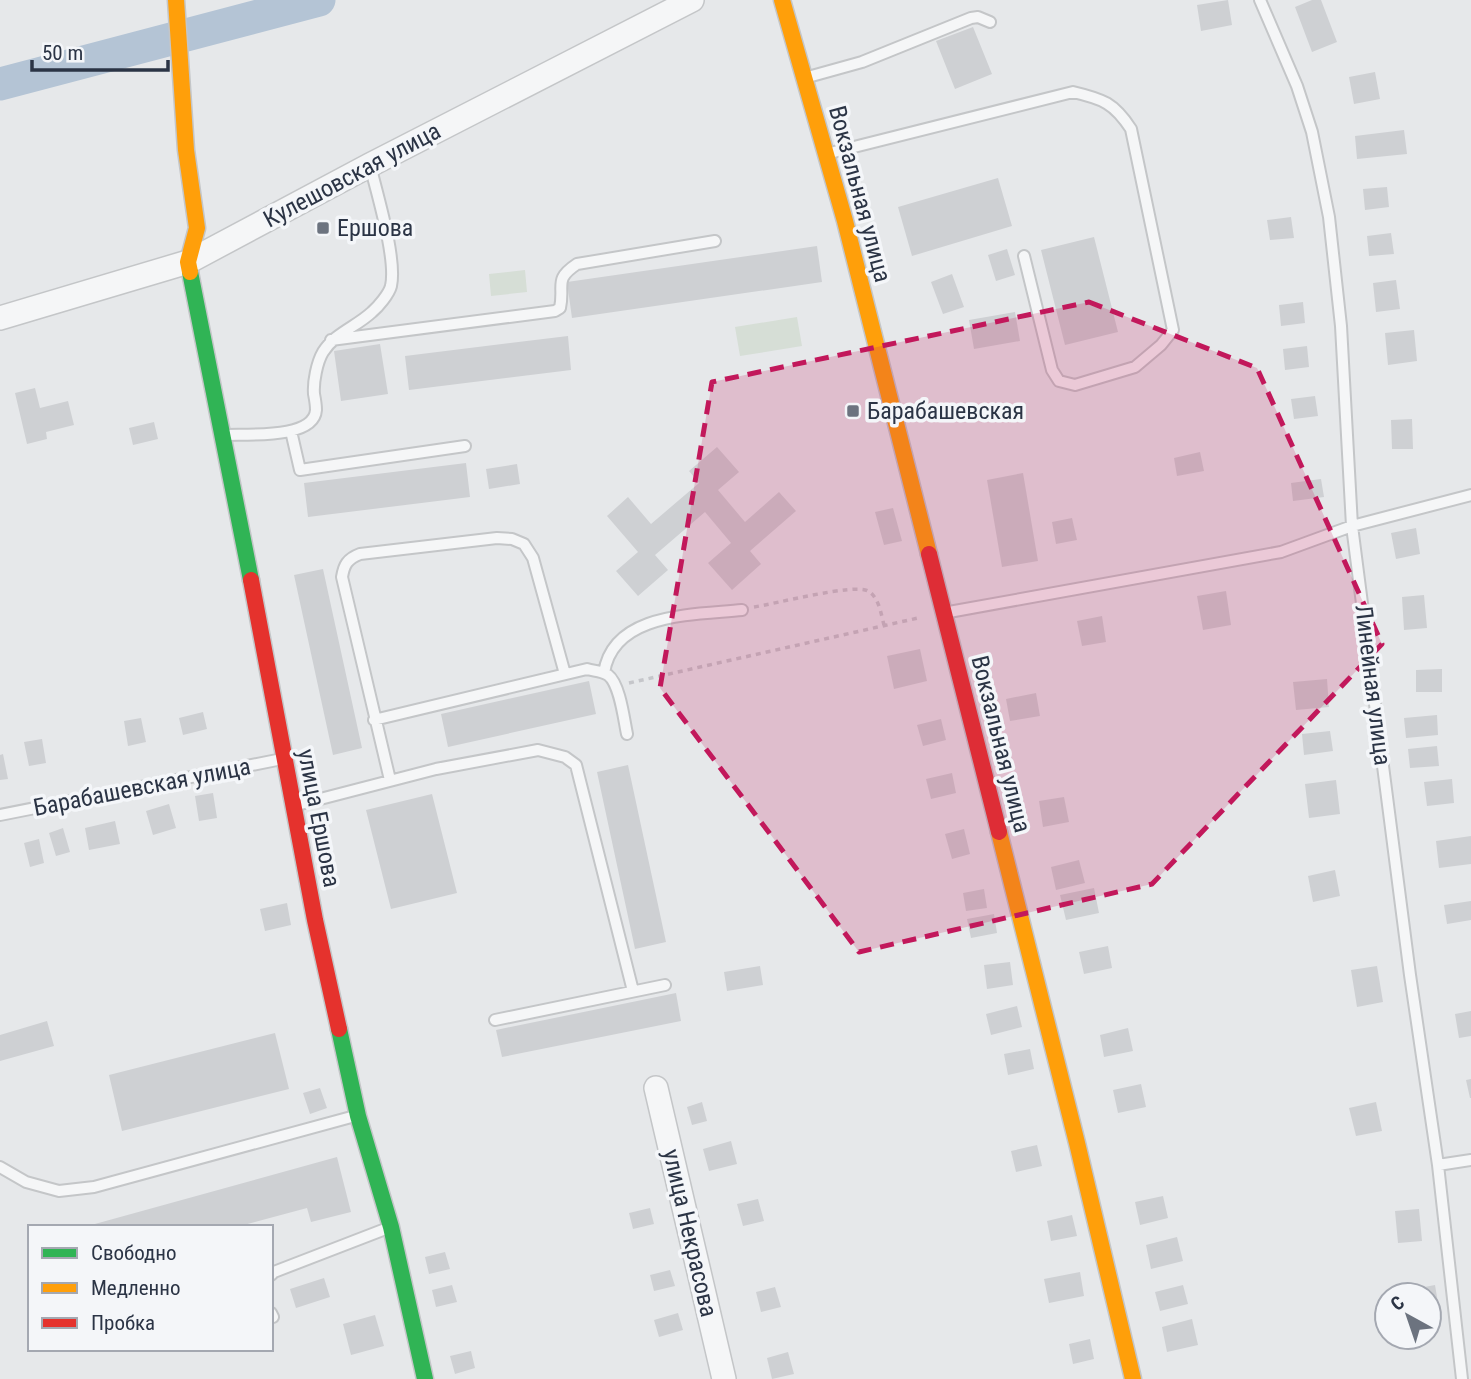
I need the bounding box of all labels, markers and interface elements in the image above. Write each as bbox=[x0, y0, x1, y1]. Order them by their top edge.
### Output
scale bar bbox=[32, 28, 168, 72]
text: 50 m bbox=[42, 41, 83, 65]
street label: Вокзальная улица bbox=[823, 103, 897, 285]
street label: Кулешовская улица bbox=[259, 117, 445, 233]
place label: Ершова bbox=[337, 214, 413, 242]
marker: Ершова bbox=[315, 220, 331, 236]
place label: Барабашевская bbox=[867, 397, 1024, 425]
marker: Барабашевская bbox=[845, 403, 861, 419]
street label: Линейная улица bbox=[1349, 603, 1397, 767]
street label: Вокзальная улица bbox=[965, 653, 1037, 835]
street label: улица Ершова bbox=[292, 747, 346, 889]
street label: Барабашевская улица bbox=[31, 752, 253, 822]
street label: улица Некрасова bbox=[657, 1146, 723, 1320]
legend bbox=[28, 1225, 273, 1351]
text: Свободно bbox=[91, 1241, 177, 1265]
text: Медленно bbox=[91, 1276, 180, 1300]
north arrow bbox=[1373, 1281, 1443, 1351]
text: С bbox=[1386, 1291, 1409, 1316]
text: Пробка bbox=[91, 1311, 155, 1335]

